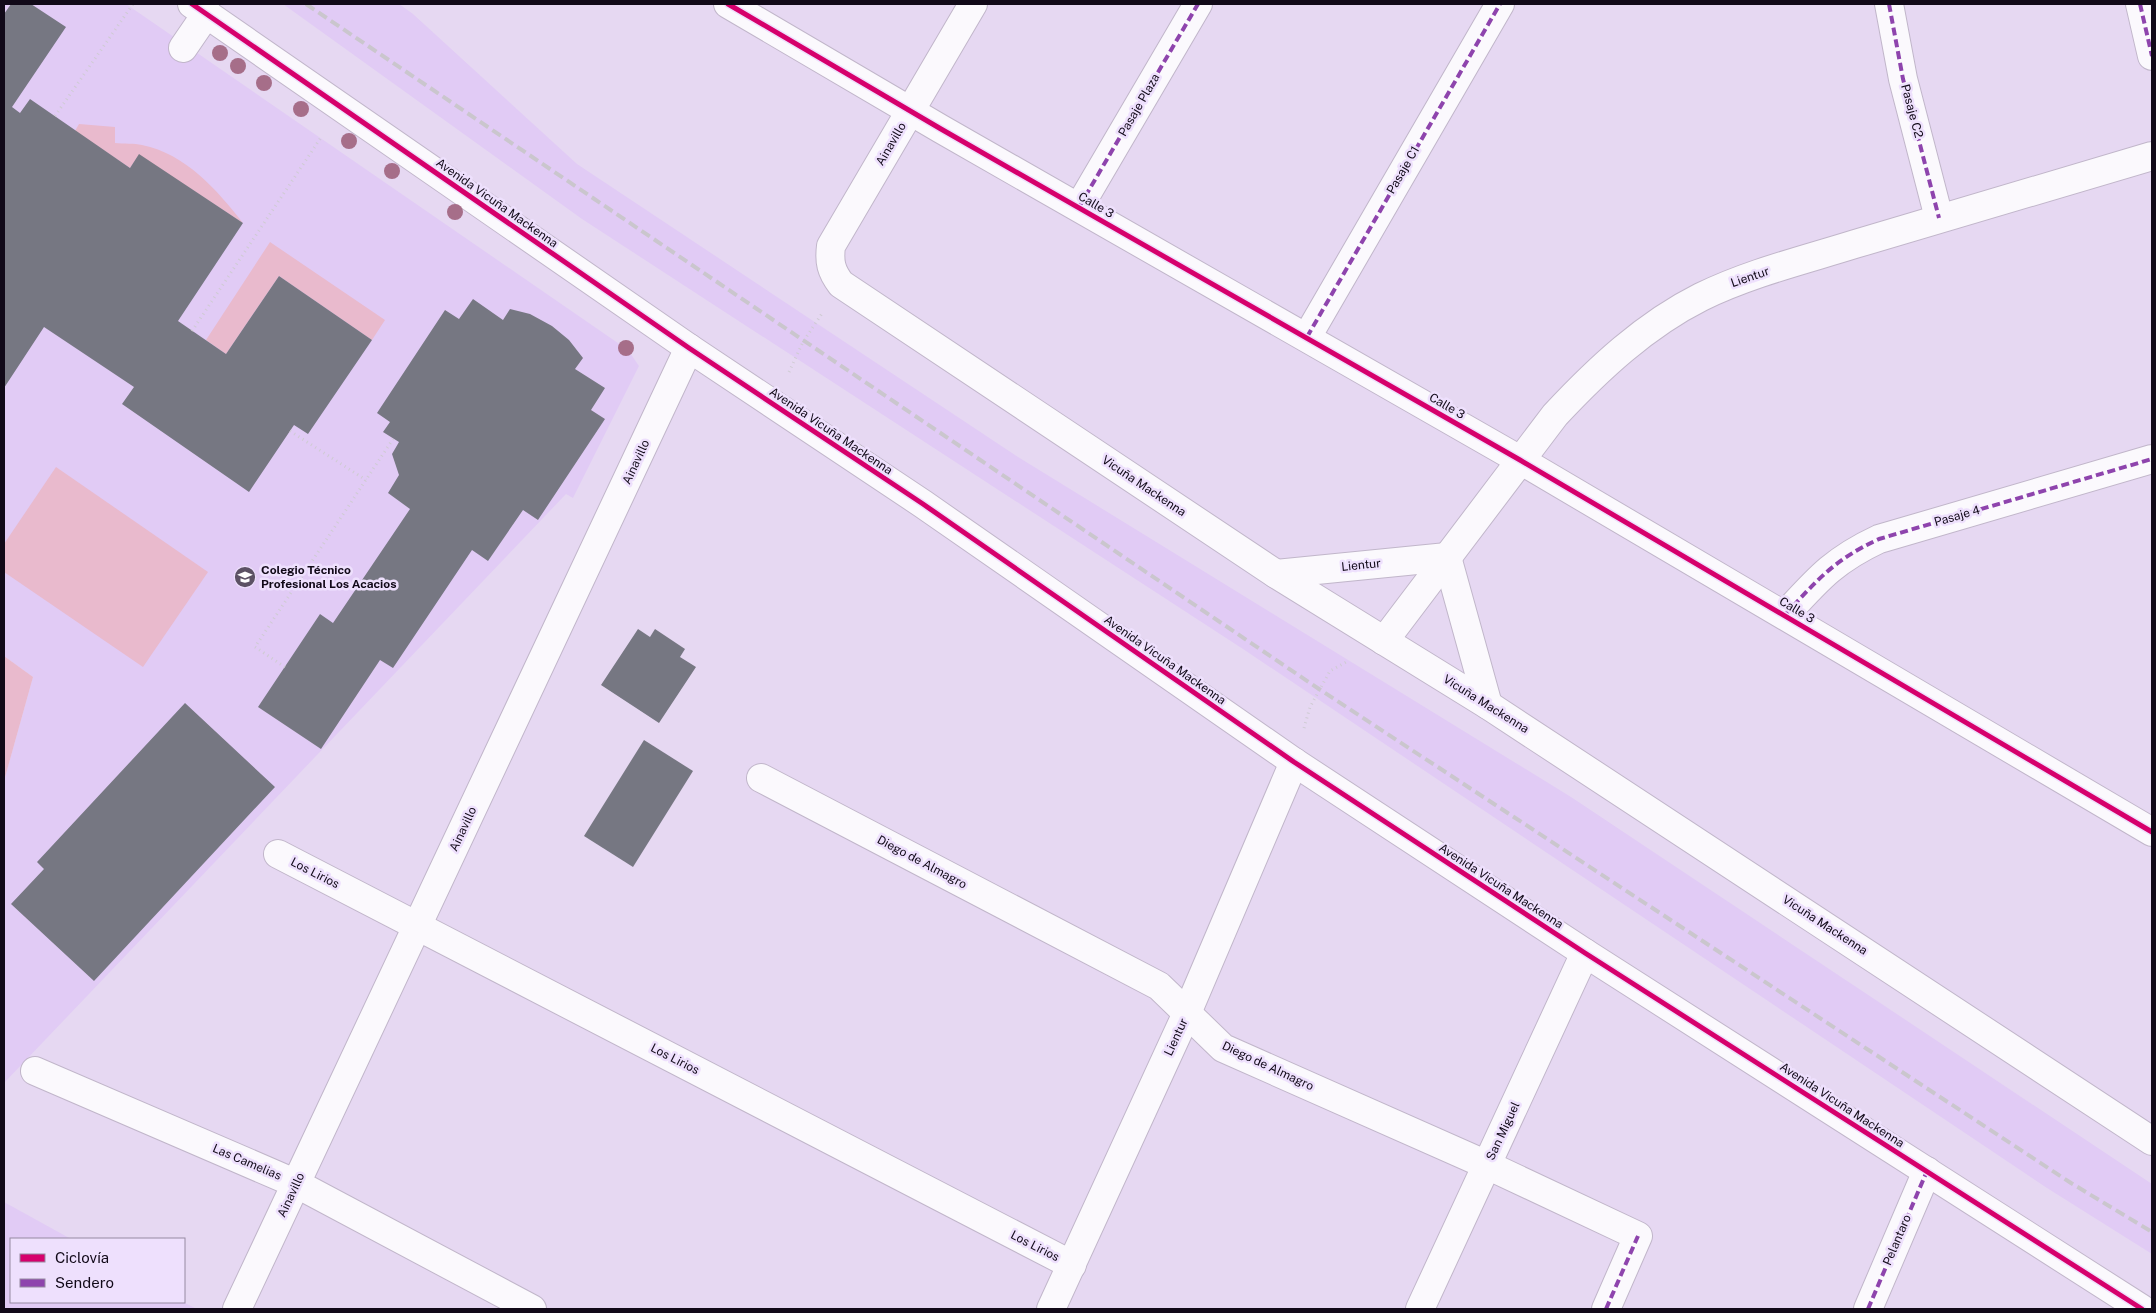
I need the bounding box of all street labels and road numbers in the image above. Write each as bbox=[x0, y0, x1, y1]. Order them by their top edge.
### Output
street label: Pasaje Plaza bbox=[1115, 71, 1163, 139]
street label: Pasaje C2 bbox=[1898, 83, 1926, 139]
street label: Ainavillo bbox=[873, 120, 909, 168]
street label: Pasaje C1 bbox=[1384, 144, 1422, 196]
street label: Avenida Vicuña Mackenna bbox=[433, 156, 561, 250]
street label: Calle 3 bbox=[1076, 189, 1116, 221]
street label: Lientur bbox=[1729, 264, 1771, 290]
street label: Avenida Vicuña Mackenna bbox=[767, 385, 895, 477]
street label: Calle 3 bbox=[1427, 390, 1467, 422]
street label: Ainavillo bbox=[620, 437, 652, 487]
street label: Vicuña Mackenna bbox=[1099, 453, 1189, 519]
street label: Pasaje 4 bbox=[1932, 503, 1982, 529]
street label: Lientur bbox=[1341, 556, 1382, 574]
street label: Calle 3 bbox=[1777, 594, 1817, 626]
street label: Avenida Vicuña Mackenna bbox=[1101, 613, 1229, 707]
street label: Vicuña Mackenna bbox=[1441, 672, 1531, 736]
street label: Ainavillo bbox=[447, 804, 479, 854]
street label: Diego de Almagro bbox=[875, 832, 969, 892]
street label: Avenida Vicuña Mackenna bbox=[1436, 841, 1566, 931]
street label: Los Lirios bbox=[288, 855, 342, 891]
street label: Vicuña Mackenna bbox=[1780, 892, 1870, 958]
street label: Lientur bbox=[1161, 1016, 1191, 1058]
street label: Diego de Almagro bbox=[1220, 1039, 1316, 1093]
street label: Los Lirios bbox=[648, 1041, 702, 1077]
street label: Avenida Vicuña Mackenna bbox=[1777, 1060, 1907, 1150]
street label: San Miguel bbox=[1483, 1099, 1523, 1162]
street label: Las Camelias bbox=[210, 1141, 284, 1183]
street label: Ainavillo bbox=[275, 1170, 307, 1220]
street label: Pelantaro bbox=[1880, 1212, 1914, 1268]
street label: Los Lirios bbox=[1008, 1228, 1062, 1264]

